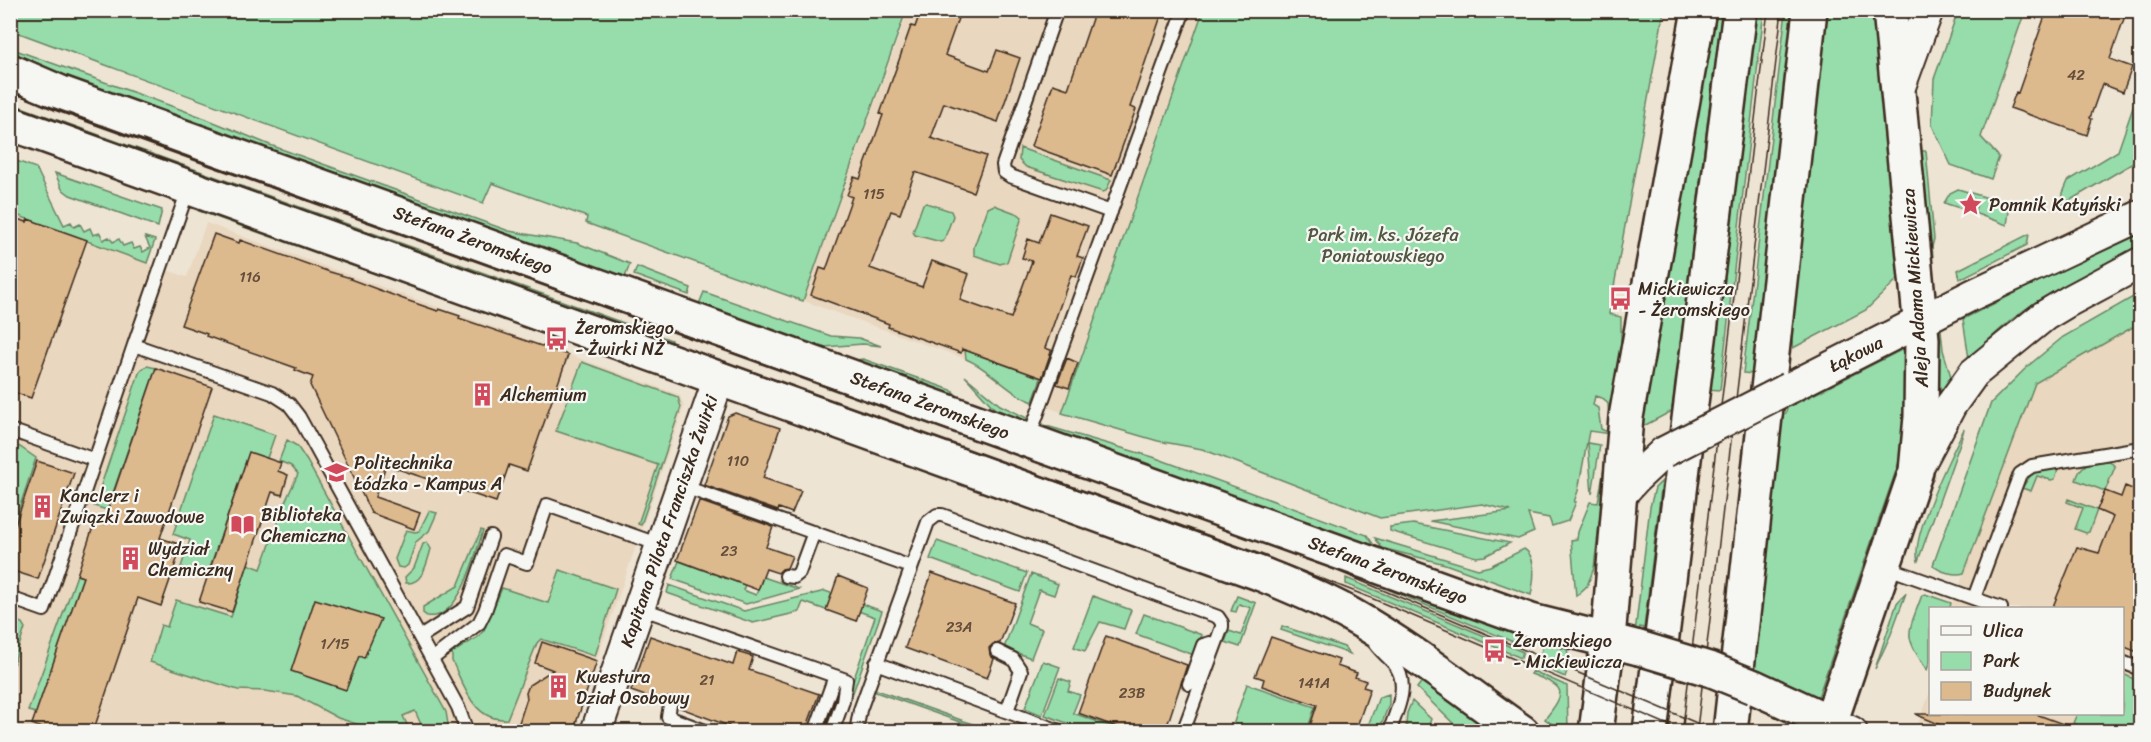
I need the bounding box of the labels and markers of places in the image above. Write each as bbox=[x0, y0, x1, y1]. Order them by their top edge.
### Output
place label: Pomnik Katyński bbox=[1989, 189, 2122, 221]
place icon: Pomnik Katyński bbox=[1958, 192, 1984, 218]
place label: Mickiewicza - Żeromskiego bbox=[1638, 273, 1750, 326]
bus stop icon: Mickiewicza - Żeromskiego bbox=[1607, 286, 1633, 312]
place label: Żeromskiego - Żwirki NŻ bbox=[575, 312, 674, 365]
bus stop icon: Żeromskiego - Żwirki NŻ bbox=[544, 325, 570, 351]
place label: Alchemium bbox=[499, 379, 587, 411]
building icon: Alchemium bbox=[469, 382, 495, 408]
place label: Politechnika Łódzka - Kampus A bbox=[354, 447, 503, 500]
school or university icon: Politechnika Łódzka - Kampus A bbox=[323, 460, 349, 486]
place label: Kanclerz i Związki Zawodowe bbox=[60, 480, 204, 533]
building icon: Kanclerz i Związki Zawodowe bbox=[29, 493, 55, 519]
place label: Biblioteka Chemiczna bbox=[261, 499, 346, 552]
library icon: Biblioteka Chemiczna bbox=[230, 512, 256, 538]
place label: Wydział Chemiczny bbox=[148, 533, 234, 586]
building icon: Wydział Chemiczny bbox=[117, 546, 143, 572]
place label: Żeromskiego - Mickiewicza bbox=[1513, 625, 1623, 678]
bus stop icon: Żeromskiego - Mickiewicza bbox=[1482, 638, 1508, 664]
place label: Kwestura Dział Osobowy bbox=[576, 661, 690, 714]
building icon: Kwestura Dział Osobowy bbox=[545, 674, 571, 700]

